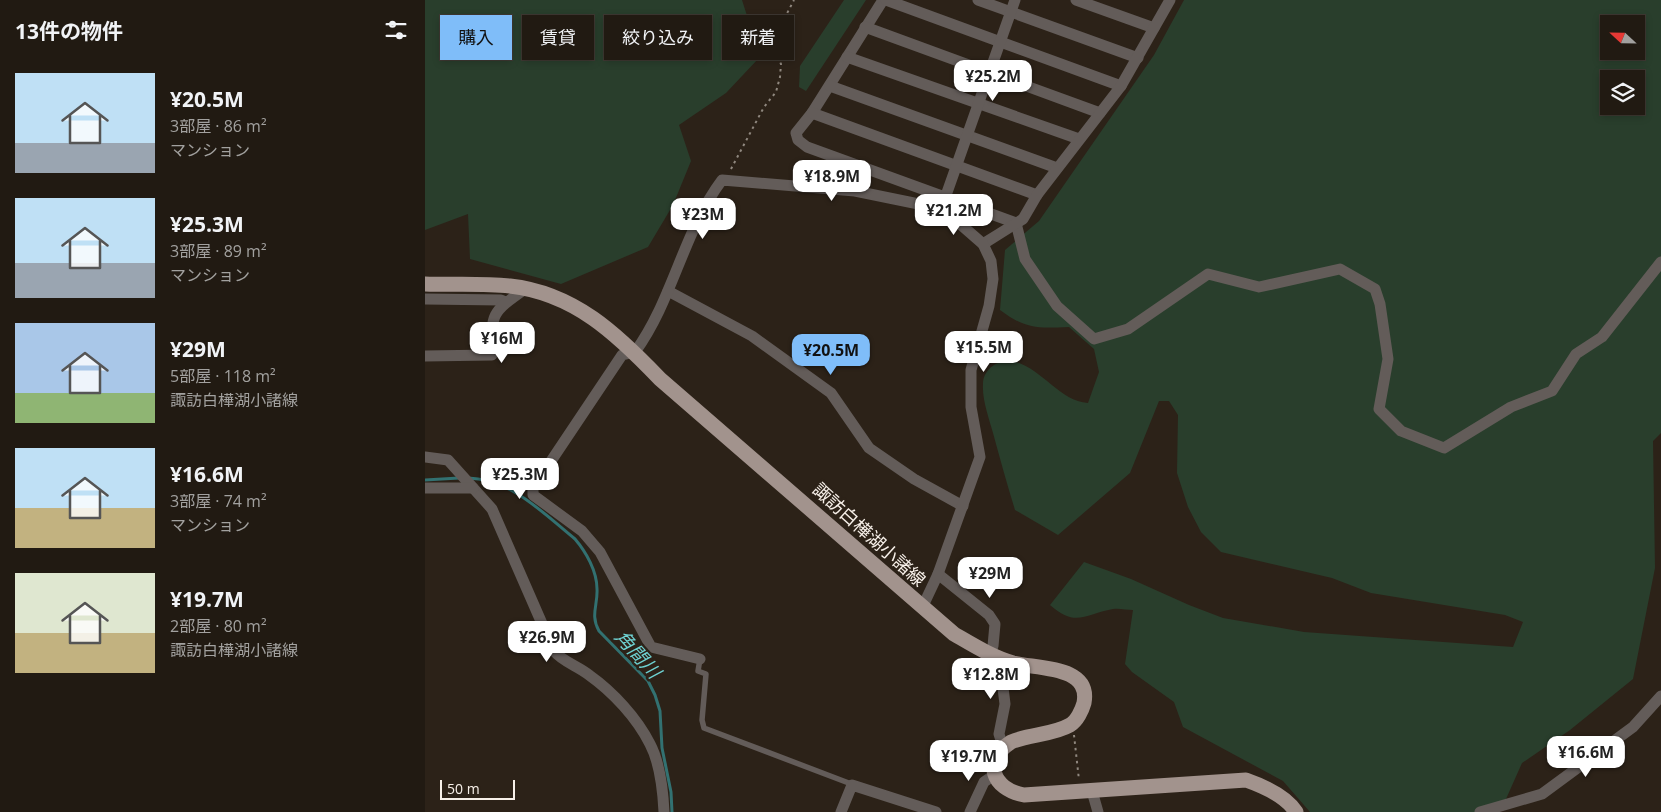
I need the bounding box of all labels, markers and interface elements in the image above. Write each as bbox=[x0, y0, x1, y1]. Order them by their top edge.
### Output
chip: 購入 bbox=[440, 15, 512, 60]
chip: 賃貸 bbox=[522, 15, 594, 60]
chip: 絞り込み bbox=[604, 15, 712, 60]
chip: 新着 bbox=[722, 15, 794, 60]
north arrow bbox=[1600, 15, 1645, 60]
map controls bbox=[1600, 15, 1645, 115]
icon: filters bbox=[382, 16, 410, 44]
text: 13件の物件 bbox=[15, 17, 123, 45]
pin: ¥25.2M bbox=[952, 59, 1034, 102]
text: ¥25.2M bbox=[965, 65, 1021, 87]
button: layers bbox=[1600, 70, 1645, 115]
text: ¥20.5M bbox=[170, 85, 244, 113]
icon: home bbox=[55, 93, 115, 153]
text: 3部屋 · 86 m² bbox=[170, 115, 267, 137]
text: マンション bbox=[170, 139, 250, 161]
pin: ¥18.9M bbox=[791, 160, 873, 202]
text: ¥18.9M bbox=[804, 165, 860, 187]
pin: ¥21.2M bbox=[913, 194, 995, 236]
pin: ¥23M bbox=[673, 198, 733, 240]
text: ¥21.2M bbox=[926, 199, 982, 221]
text: ¥23M bbox=[682, 203, 724, 225]
text: ¥25.3M bbox=[170, 210, 244, 238]
icon: home bbox=[55, 218, 115, 278]
text: 3部屋 · 89 m² bbox=[170, 240, 267, 262]
text: マンション bbox=[170, 264, 250, 286]
pin: ¥16M bbox=[472, 322, 532, 364]
text: ¥16M bbox=[481, 327, 523, 349]
pin: ¥15.5M bbox=[943, 330, 1025, 373]
pin: ¥20.5M bbox=[790, 334, 872, 376]
text: ¥29M bbox=[170, 335, 226, 363]
text: ¥15.5M bbox=[956, 336, 1012, 358]
text: ¥20.5M bbox=[803, 339, 859, 361]
icon: home bbox=[55, 343, 115, 403]
text: 5部屋 · 118 m² bbox=[170, 365, 276, 387]
text: 諏訪白樺湖小諸線 bbox=[170, 389, 298, 411]
pin: ¥25.3M bbox=[479, 458, 561, 500]
text: ¥16.6M bbox=[170, 460, 244, 488]
text: ¥25.3M bbox=[492, 463, 548, 485]
icon: home bbox=[55, 468, 115, 528]
street label: 諏訪白樺湖小諸線 bbox=[808, 477, 931, 591]
text: 3部屋 · 74 m² bbox=[170, 490, 267, 512]
text: マンション bbox=[170, 514, 250, 536]
pin: ¥29M bbox=[960, 556, 1020, 599]
text: ¥29M bbox=[969, 562, 1011, 584]
text: ¥19.7M bbox=[170, 585, 244, 613]
icon: home bbox=[55, 593, 115, 653]
text: 2部屋 · 80 m² bbox=[170, 615, 267, 637]
pin: ¥26.9M bbox=[506, 620, 588, 663]
water label: 角間川 bbox=[609, 624, 668, 685]
text: ¥26.9M bbox=[519, 626, 575, 648]
text: 諏訪白樺湖小諸線 bbox=[170, 639, 298, 661]
pin: ¥12.8M bbox=[950, 658, 1032, 700]
text: ¥12.8M bbox=[963, 663, 1019, 685]
pin: ¥16.6M bbox=[1545, 736, 1627, 778]
pin: ¥19.7M bbox=[928, 740, 1010, 782]
text: ¥16.6M bbox=[1558, 741, 1614, 763]
text: ¥19.7M bbox=[941, 745, 997, 767]
scale bar bbox=[440, 777, 515, 800]
text: 50 m bbox=[447, 779, 480, 798]

